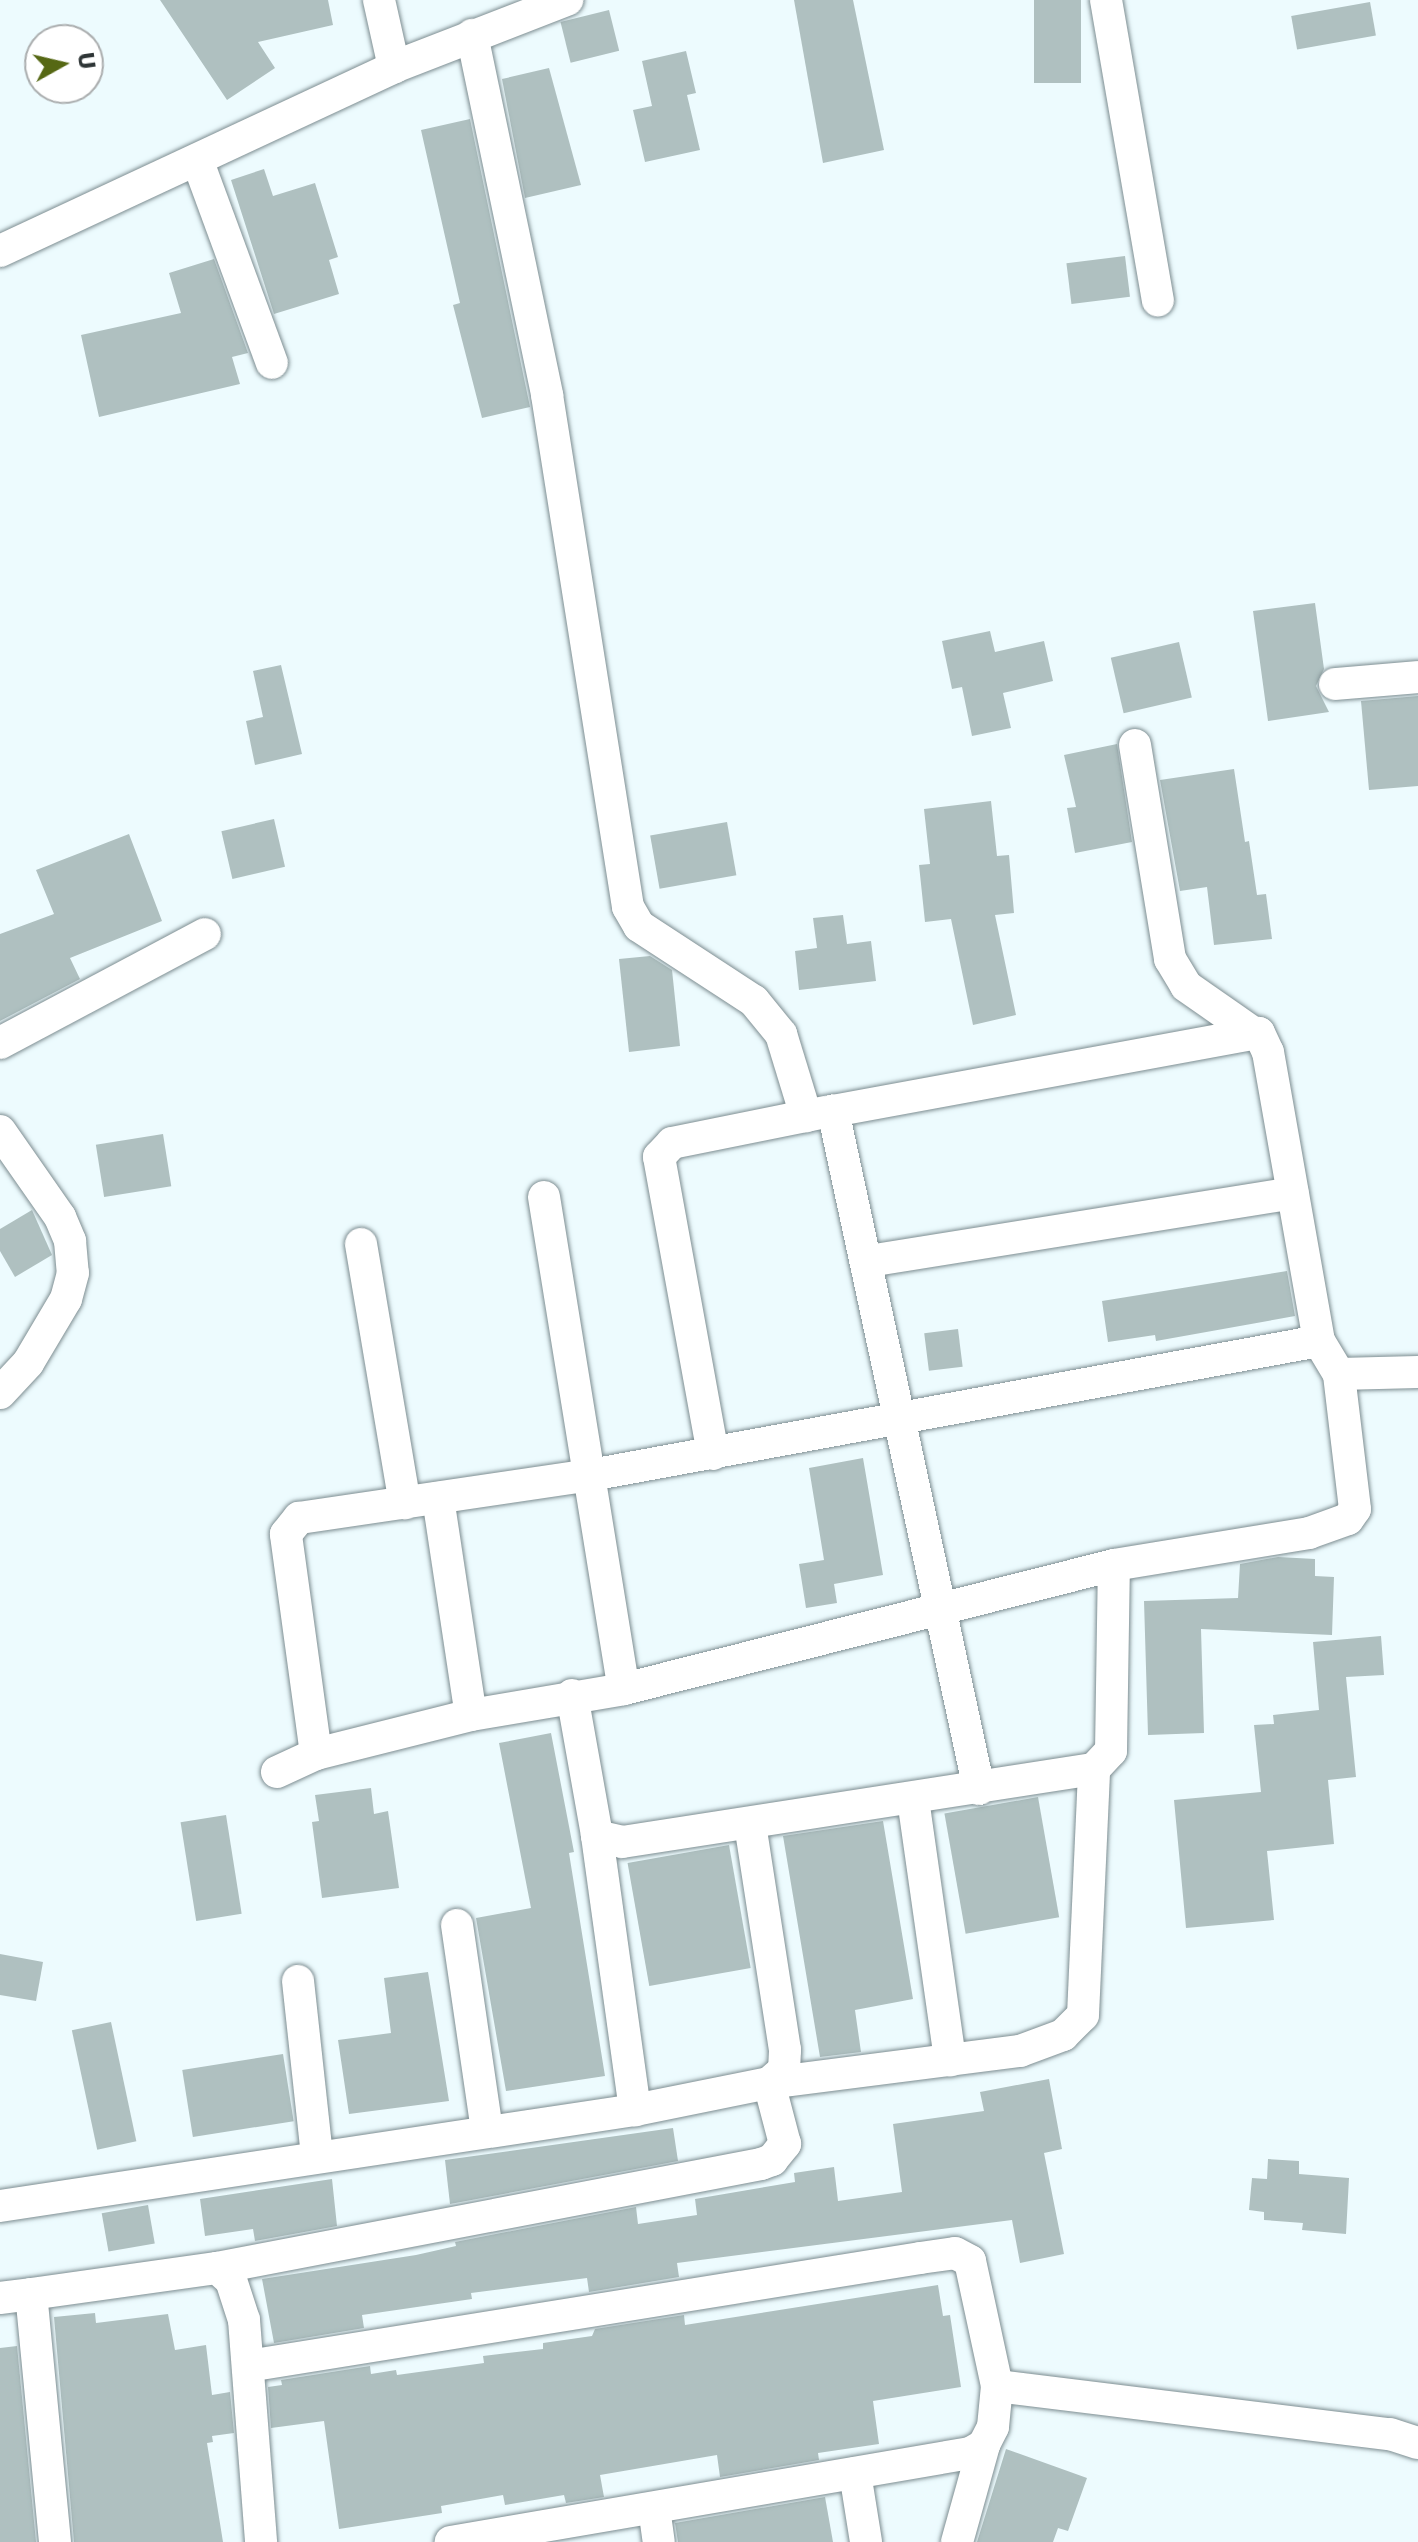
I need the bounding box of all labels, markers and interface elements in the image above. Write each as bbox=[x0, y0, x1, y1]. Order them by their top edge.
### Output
north arrow bbox=[24, 24, 104, 104]
text: U bbox=[73, 50, 100, 71]

